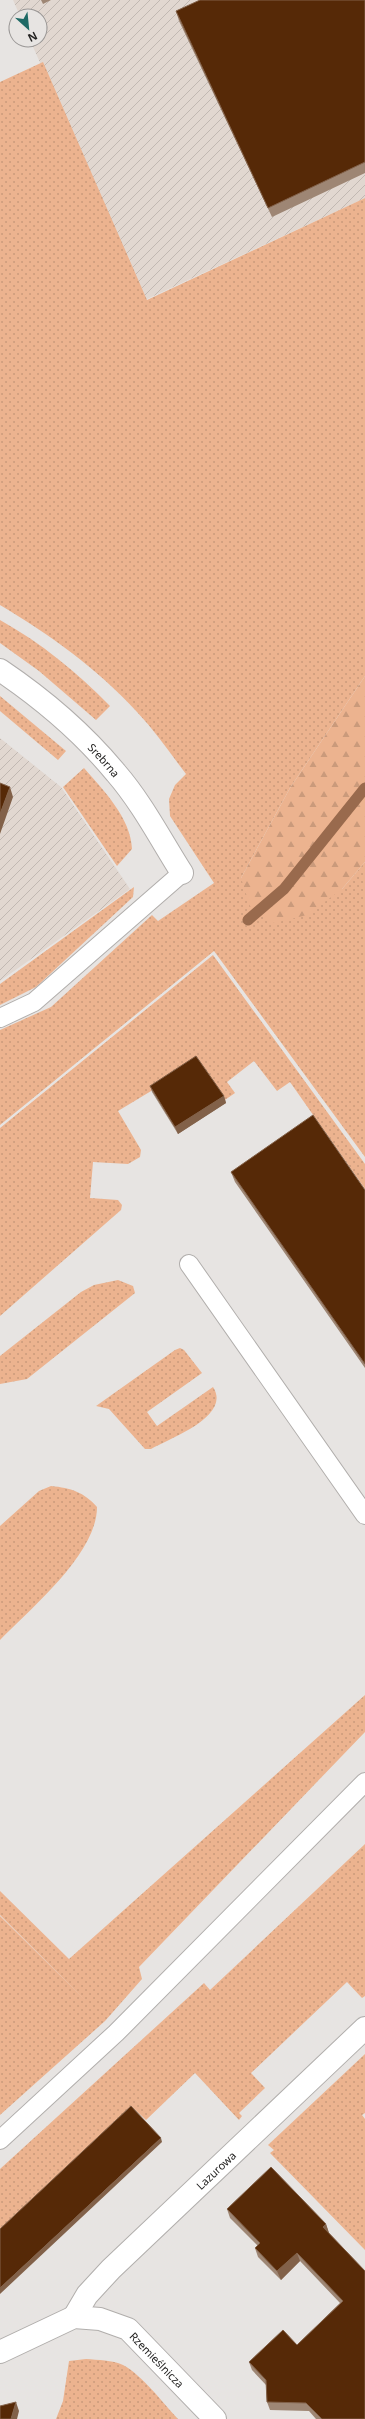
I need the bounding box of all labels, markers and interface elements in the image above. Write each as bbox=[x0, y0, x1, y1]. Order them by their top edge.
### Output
north arrow bbox=[8, 8, 48, 48]
text: N bbox=[25, 29, 40, 46]
street label: Srebrna bbox=[85, 739, 124, 780]
street label: Lazurowa bbox=[192, 2147, 239, 2192]
street label: Rzemieślnicza bbox=[127, 2328, 188, 2391]

